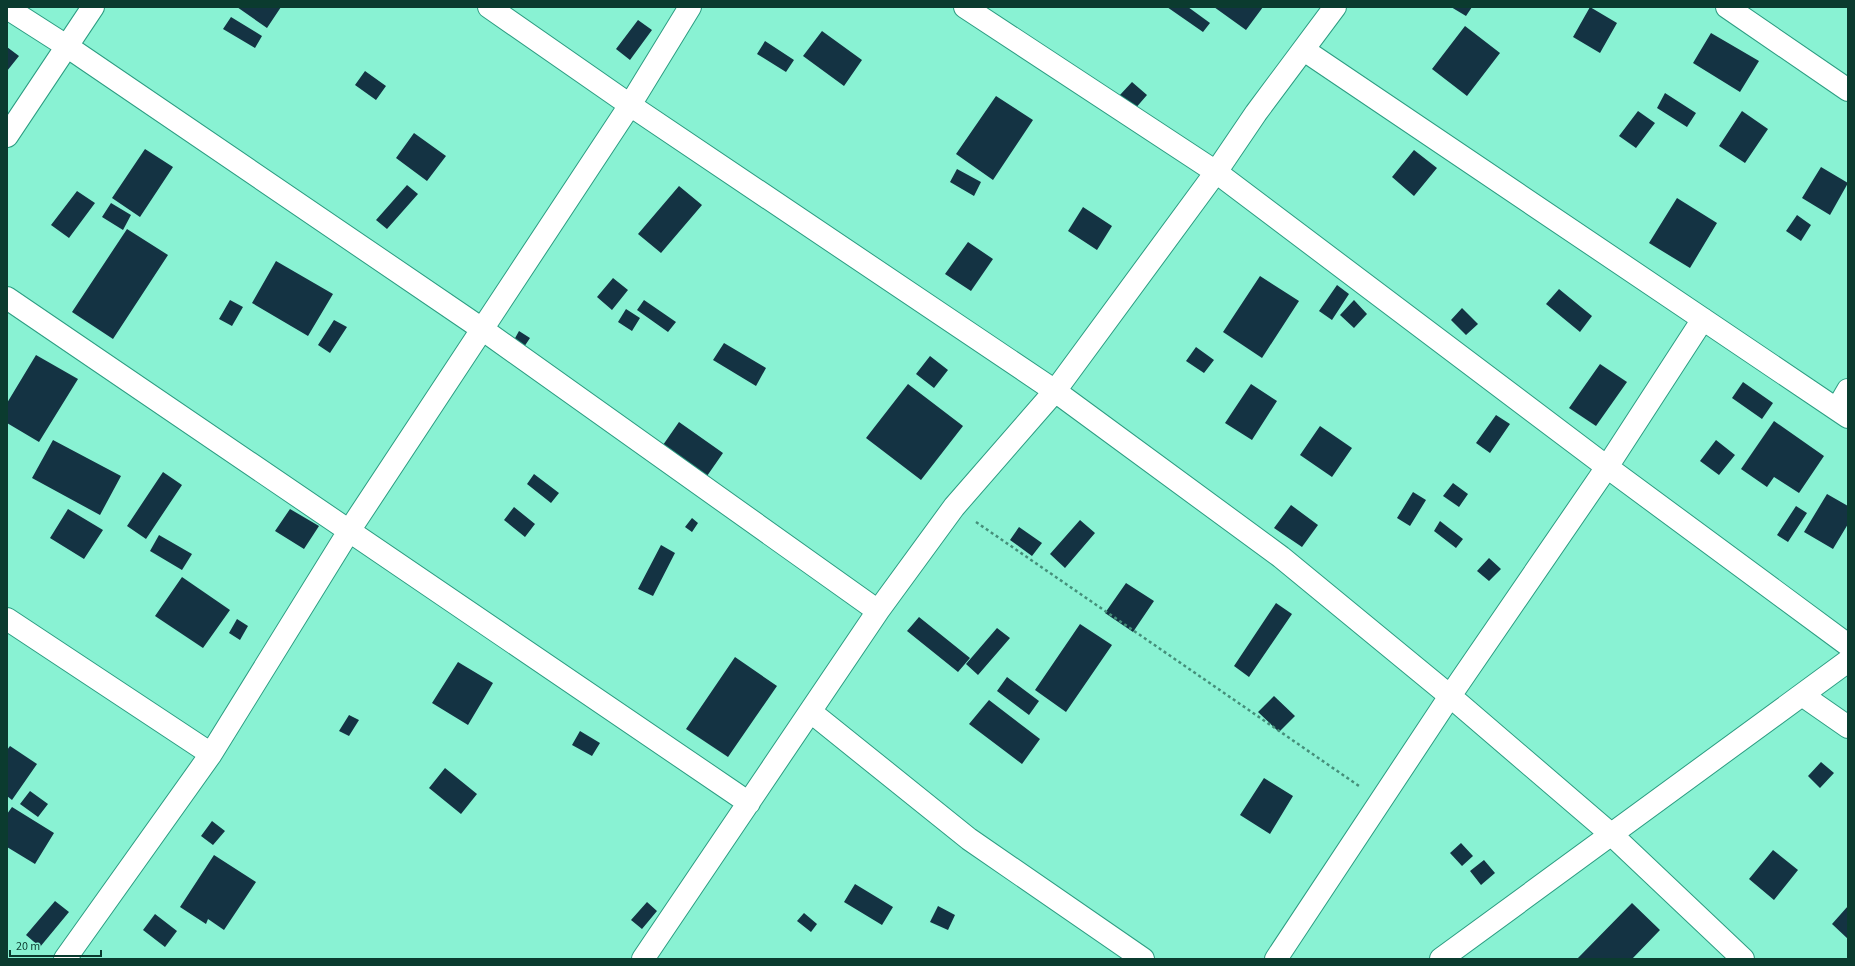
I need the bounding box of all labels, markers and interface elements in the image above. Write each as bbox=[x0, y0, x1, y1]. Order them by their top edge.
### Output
scale bar bbox=[10, 932, 101, 958]
text: 20 m bbox=[16, 938, 40, 955]

